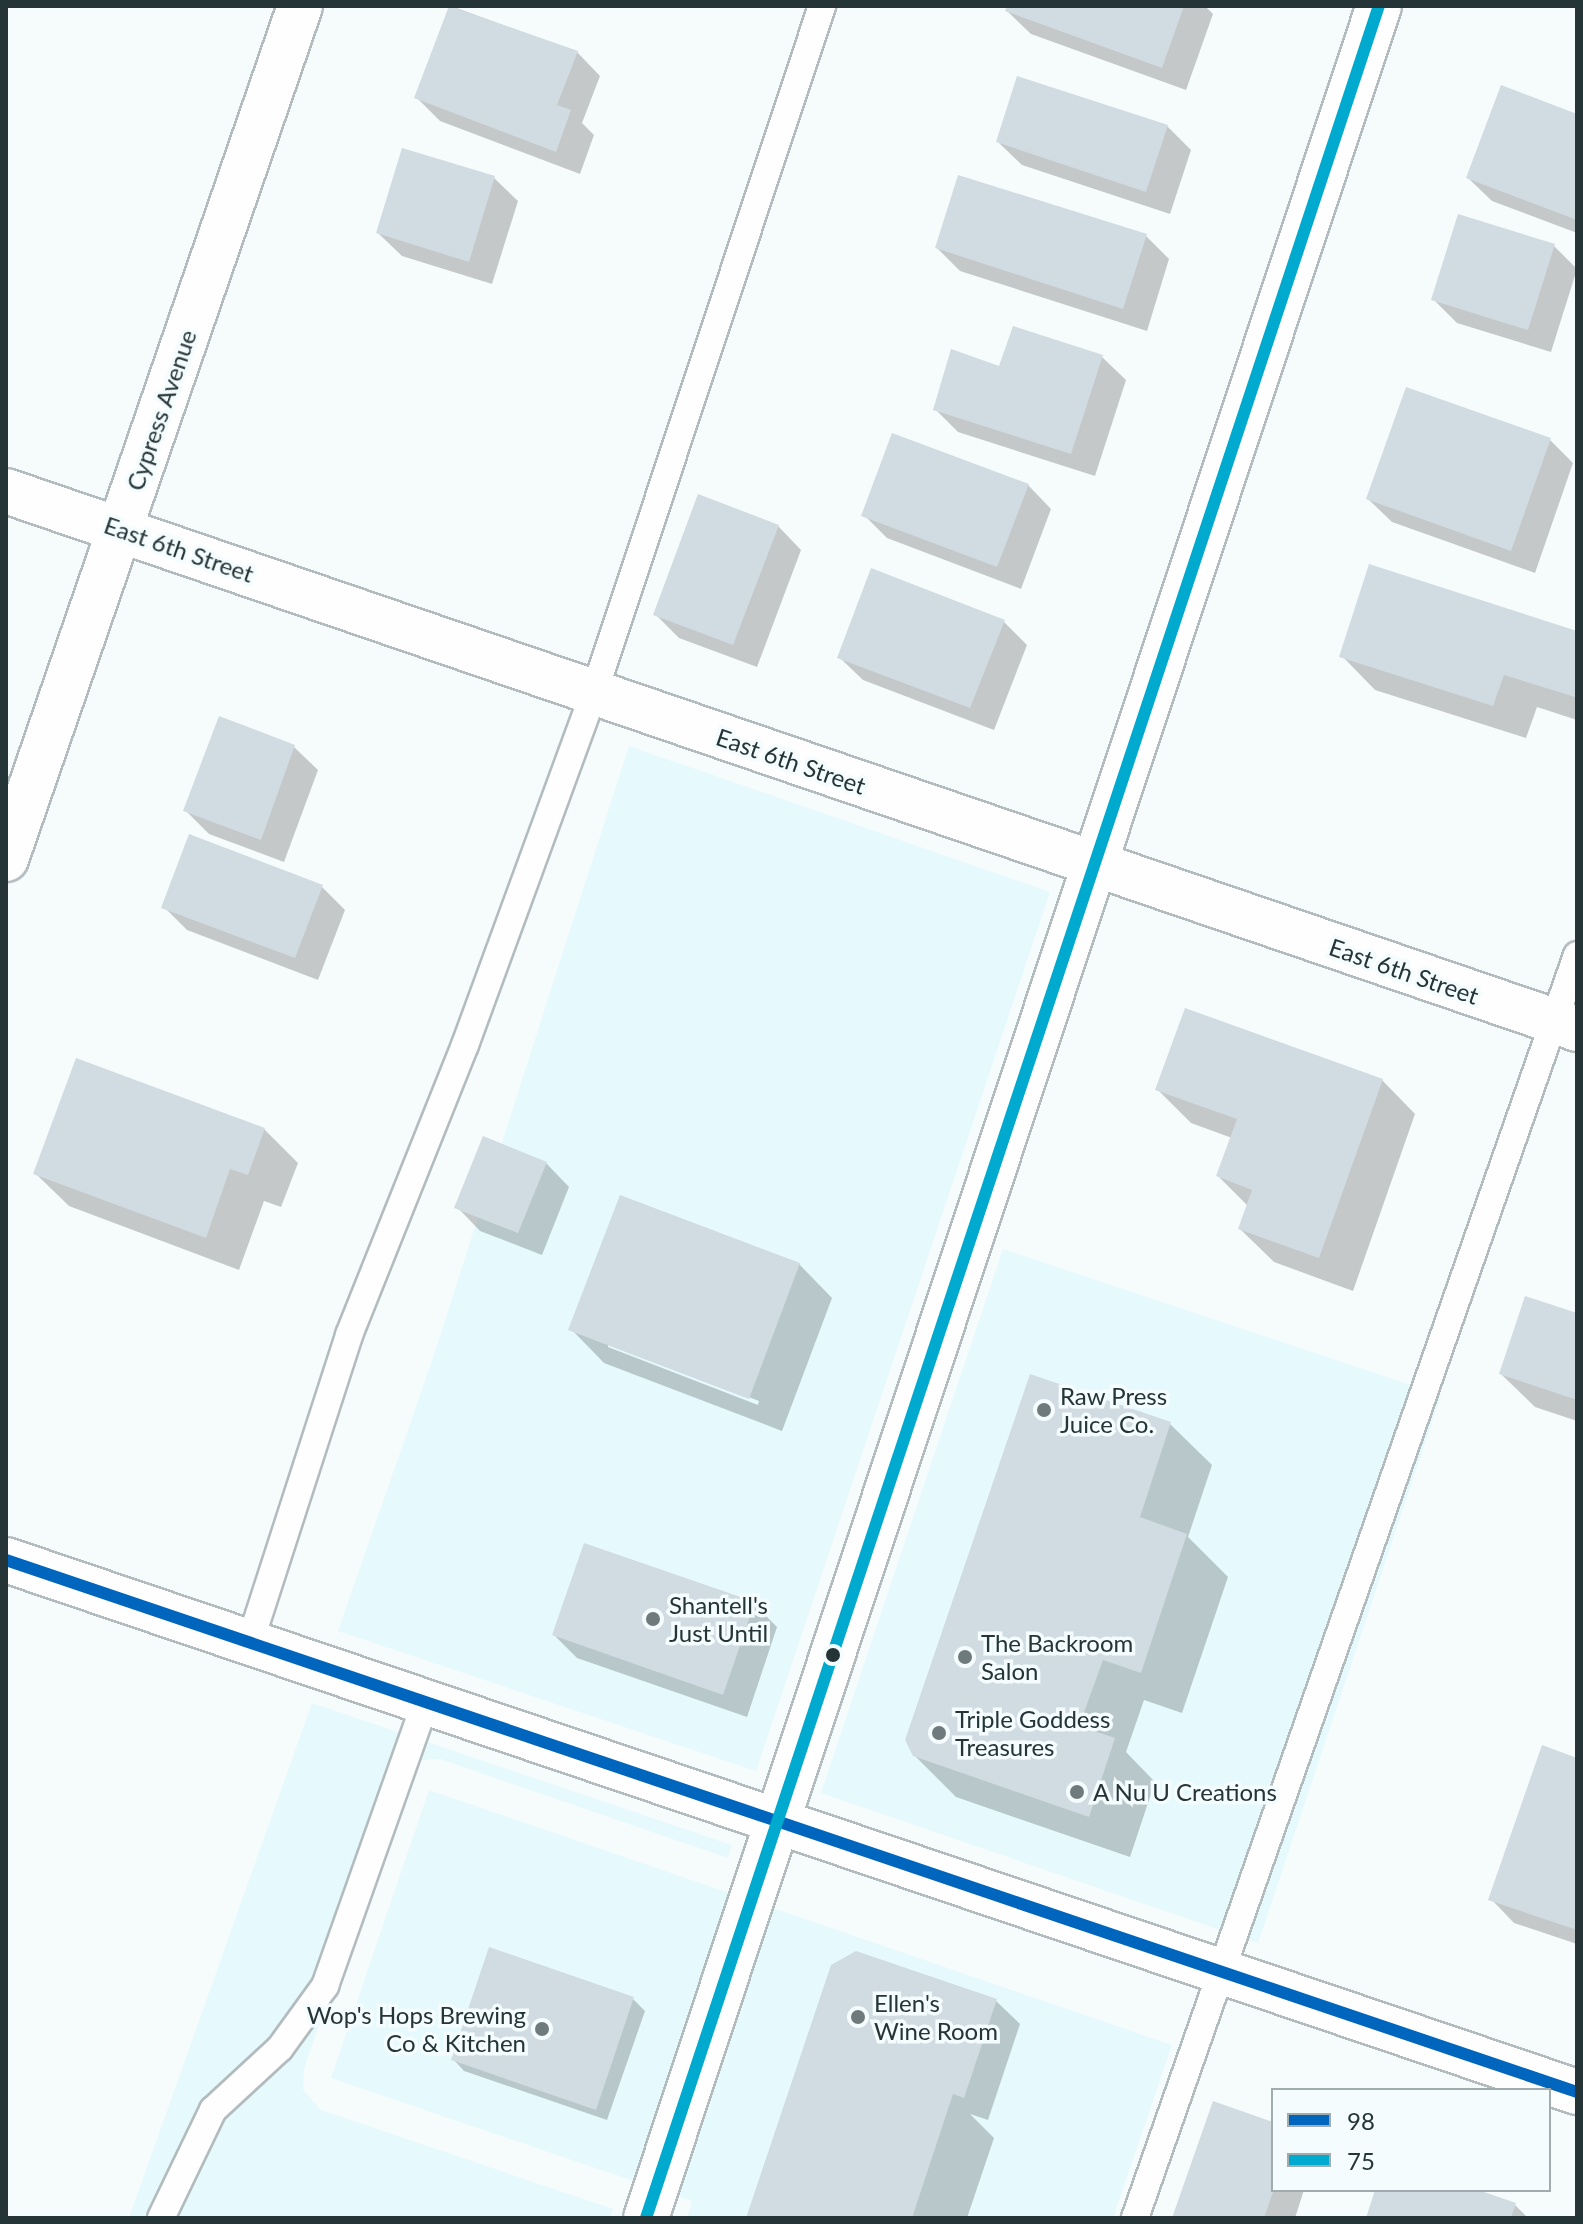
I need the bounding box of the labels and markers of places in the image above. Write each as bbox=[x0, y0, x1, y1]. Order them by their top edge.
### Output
place label: Raw Press Juice Co. bbox=[1060, 1382, 1168, 1438]
marker: Raw Press Juice Co. bbox=[1035, 1401, 1053, 1419]
place label: Shantell's Just Until bbox=[669, 1591, 768, 1647]
marker: Shantell's Just Until bbox=[644, 1610, 662, 1628]
place label: The Backroom Salon bbox=[981, 1629, 1133, 1685]
unlabelled marker bbox=[825, 1647, 841, 1663]
marker: The Backroom Salon bbox=[956, 1648, 974, 1666]
place label: Triple Goddess Treasures bbox=[955, 1705, 1110, 1761]
marker: Triple Goddess Treasures bbox=[930, 1724, 948, 1742]
place label: A Nu U Creations bbox=[1093, 1778, 1278, 1806]
marker: A Nu U Creations bbox=[1068, 1783, 1086, 1801]
place label: Ellen's Wine Room bbox=[874, 1989, 998, 2045]
place label: Wop's Hops Brewing Co & Kitchen bbox=[307, 2001, 526, 2057]
marker: Ellen's Wine Room bbox=[849, 2008, 867, 2026]
marker: Wop's Hops Brewing Co & Kitchen bbox=[533, 2020, 551, 2038]

